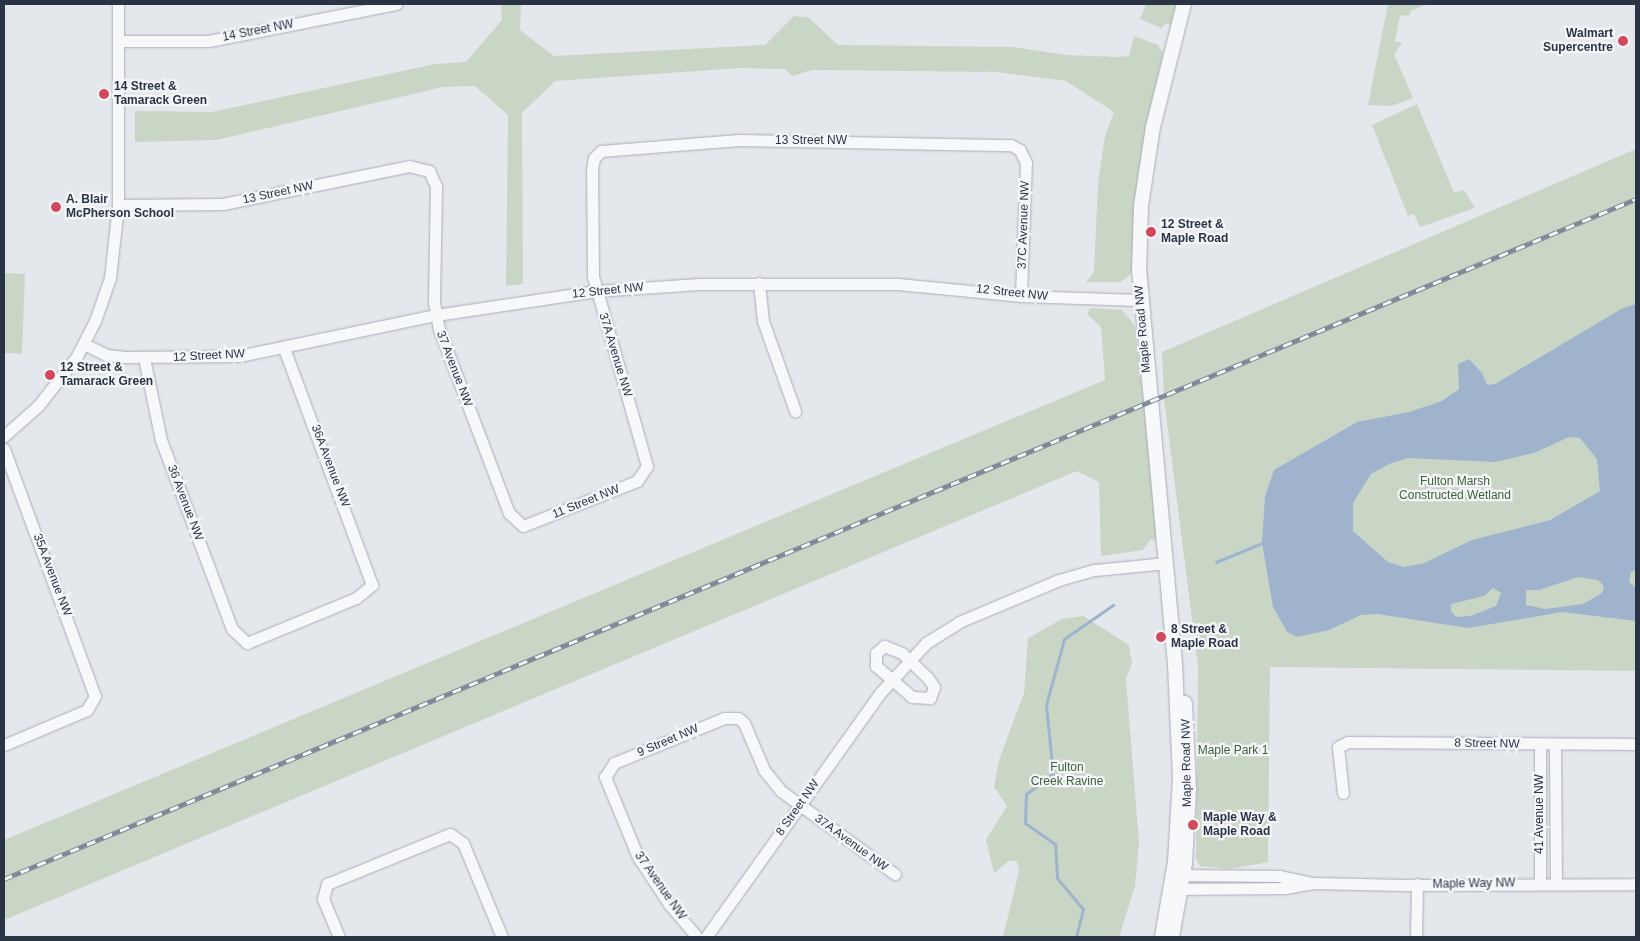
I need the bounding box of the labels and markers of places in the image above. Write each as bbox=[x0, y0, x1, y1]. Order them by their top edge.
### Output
place label: Walmart Supercentre bbox=[1543, 27, 1613, 55]
marker: Walmart Supercentre bbox=[1617, 35, 1629, 47]
place label: 14 Street & Tamarack Green bbox=[114, 80, 207, 108]
marker: 14 Street & Tamarack Green bbox=[98, 88, 110, 100]
place label: A. Blair McPherson School bbox=[66, 193, 174, 221]
marker: A. Blair McPherson School bbox=[50, 201, 62, 213]
place label: 12 Street & Maple Road bbox=[1161, 218, 1228, 246]
marker: 12 Street & Maple Road bbox=[1145, 226, 1157, 238]
place label: 12 Street & Tamarack Green bbox=[60, 361, 153, 389]
marker: 12 Street & Tamarack Green bbox=[44, 369, 56, 381]
place label: 8 Street & Maple Road bbox=[1171, 623, 1238, 651]
marker: 8 Street & Maple Road bbox=[1155, 631, 1167, 643]
place label: Maple Way & Maple Road bbox=[1203, 811, 1277, 839]
marker: Maple Way & Maple Road bbox=[1187, 819, 1199, 831]

